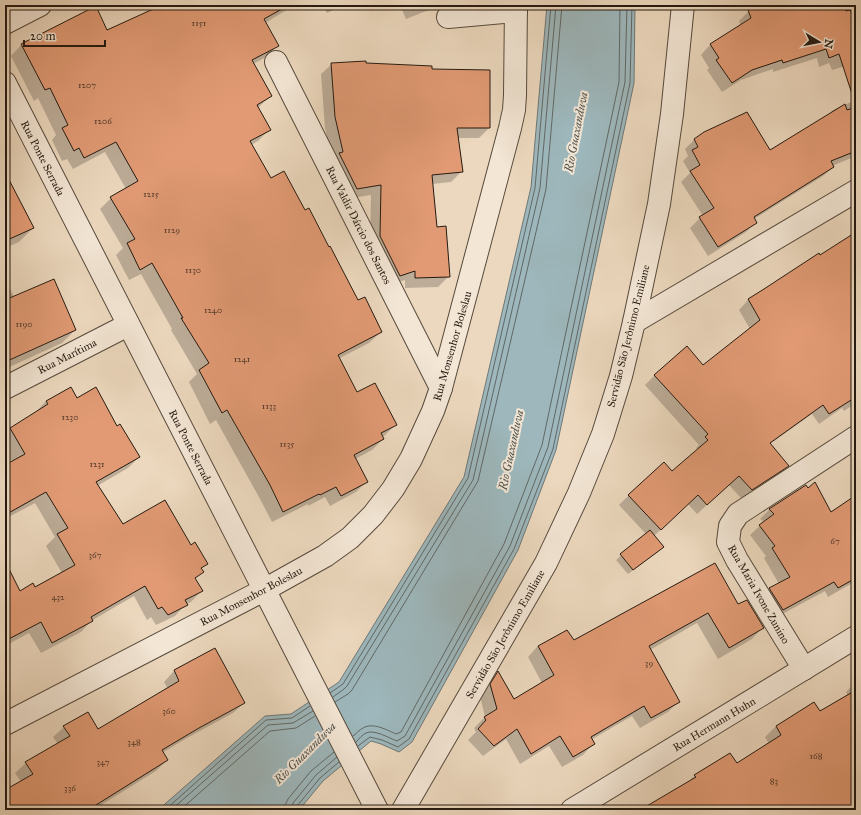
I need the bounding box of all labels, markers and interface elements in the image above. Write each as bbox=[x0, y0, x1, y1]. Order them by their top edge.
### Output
house number: 1151 bbox=[192, 17, 207, 28]
scale bar bbox=[24, 22, 105, 48]
north arrow bbox=[799, 22, 839, 62]
text: 20 m bbox=[30, 29, 56, 43]
text: N bbox=[821, 38, 836, 50]
house number: 1207 bbox=[78, 79, 96, 90]
water label: Rio Guaxanduva bbox=[561, 90, 591, 174]
house number: 1206 bbox=[94, 115, 112, 126]
street label: Rua Ponte Serrada bbox=[18, 118, 67, 198]
street label: Rua Valdir Dárcio dos Santos bbox=[323, 164, 394, 286]
house number: 1215 bbox=[143, 188, 160, 199]
house number: 1129 bbox=[164, 224, 180, 235]
street label: Servidão São Jerônimo Emiliane bbox=[604, 263, 654, 409]
house number: 1130 bbox=[185, 264, 201, 275]
street label: Rua Monsenhor Boleslau bbox=[431, 289, 474, 403]
house number: 1240 bbox=[204, 304, 222, 315]
house number: 1190 bbox=[15, 318, 33, 329]
street label: Rua Marítima bbox=[36, 336, 99, 377]
house number: 1241 bbox=[234, 353, 251, 364]
house number: 1133 bbox=[262, 400, 277, 411]
street label: Rua Ponte Serrada bbox=[166, 407, 215, 487]
water label: Rio Guaxanduva bbox=[495, 408, 526, 492]
house number: 1230 bbox=[62, 411, 78, 422]
house number: 1135 bbox=[280, 438, 295, 449]
house number: 1231 bbox=[89, 458, 105, 469]
house number: 67 bbox=[830, 535, 840, 546]
street label: Rua Maria Ivone Zunino bbox=[725, 542, 792, 646]
house number: 367 bbox=[88, 549, 102, 560]
street label: Rua Monsenhor Boleslau bbox=[198, 564, 305, 629]
street label: Servidão São Jerônimo Emiliane bbox=[463, 567, 549, 701]
house number: 432 bbox=[51, 591, 65, 602]
house number: 39 bbox=[645, 657, 653, 668]
street label: Rua Hermann Huhn bbox=[671, 695, 758, 754]
house number: 360 bbox=[162, 705, 176, 716]
water label: Rio Guaxanduva bbox=[271, 719, 339, 787]
house number: 348 bbox=[127, 736, 141, 747]
house number: 168 bbox=[810, 750, 823, 761]
house number: 347 bbox=[96, 756, 110, 767]
house number: 83 bbox=[770, 775, 779, 786]
house number: 336 bbox=[64, 782, 76, 793]

